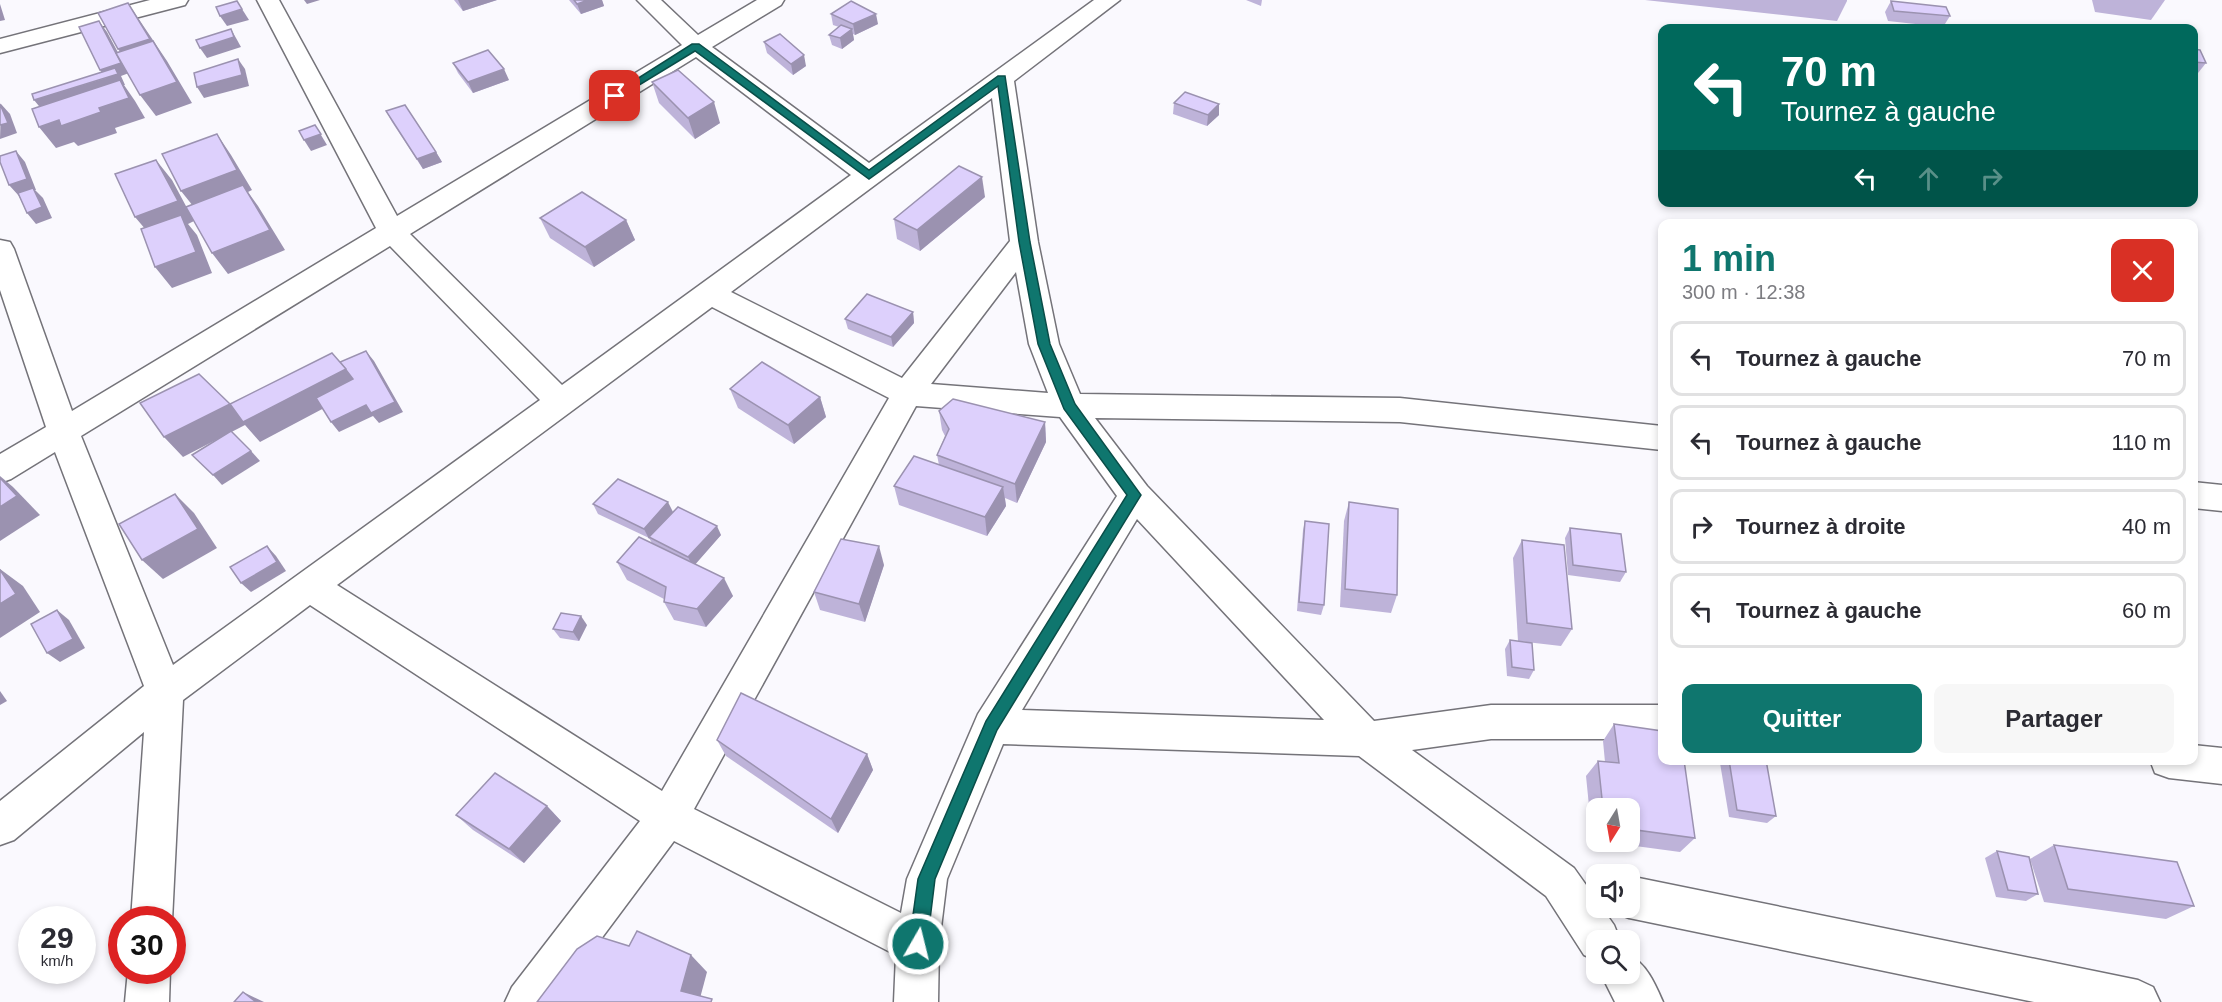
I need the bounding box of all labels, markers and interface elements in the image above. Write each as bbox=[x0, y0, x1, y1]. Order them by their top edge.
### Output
icon: left bbox=[1682, 48, 1760, 126]
text: 70 m bbox=[1781, 48, 1877, 95]
pin bbox=[589, 70, 640, 121]
icon: arrive bbox=[598, 79, 631, 112]
text: Tournez à gauche bbox=[1781, 97, 1996, 127]
icon: left bbox=[1849, 162, 1882, 195]
icon: ahead bbox=[1912, 162, 1945, 195]
icon: right bbox=[1975, 162, 2008, 195]
text: 1 min bbox=[1682, 238, 1776, 279]
button: close bbox=[2111, 239, 2174, 302]
text: 300 m · 12:38 bbox=[1682, 281, 1805, 303]
icon: left bbox=[1685, 342, 1718, 375]
text: Tournez à gauche bbox=[1736, 346, 1921, 371]
text: 70 m bbox=[2122, 346, 2171, 371]
icon: left bbox=[1685, 426, 1718, 459]
text: Tournez à gauche bbox=[1736, 430, 1921, 455]
text: 110 m bbox=[2111, 430, 2171, 455]
icon: right bbox=[1685, 510, 1718, 543]
text: Tournez à droite bbox=[1736, 514, 1906, 539]
text: 40 m bbox=[2122, 514, 2171, 539]
icon: left bbox=[1685, 594, 1718, 627]
text: Tournez à gauche bbox=[1736, 598, 1921, 623]
text: 60 m bbox=[2122, 598, 2171, 623]
button: Quitter bbox=[1682, 684, 1922, 753]
button: Partager bbox=[1934, 684, 2174, 753]
north arrow bbox=[1586, 798, 1640, 852]
map controls bbox=[1586, 798, 1640, 984]
button: sound bbox=[1586, 864, 1640, 918]
speed limit sign: 30 bbox=[108, 906, 186, 984]
position arrow bbox=[886, 912, 950, 976]
text: 29 bbox=[40, 921, 74, 954]
button: search bbox=[1586, 930, 1640, 984]
text: km/h bbox=[41, 952, 73, 969]

